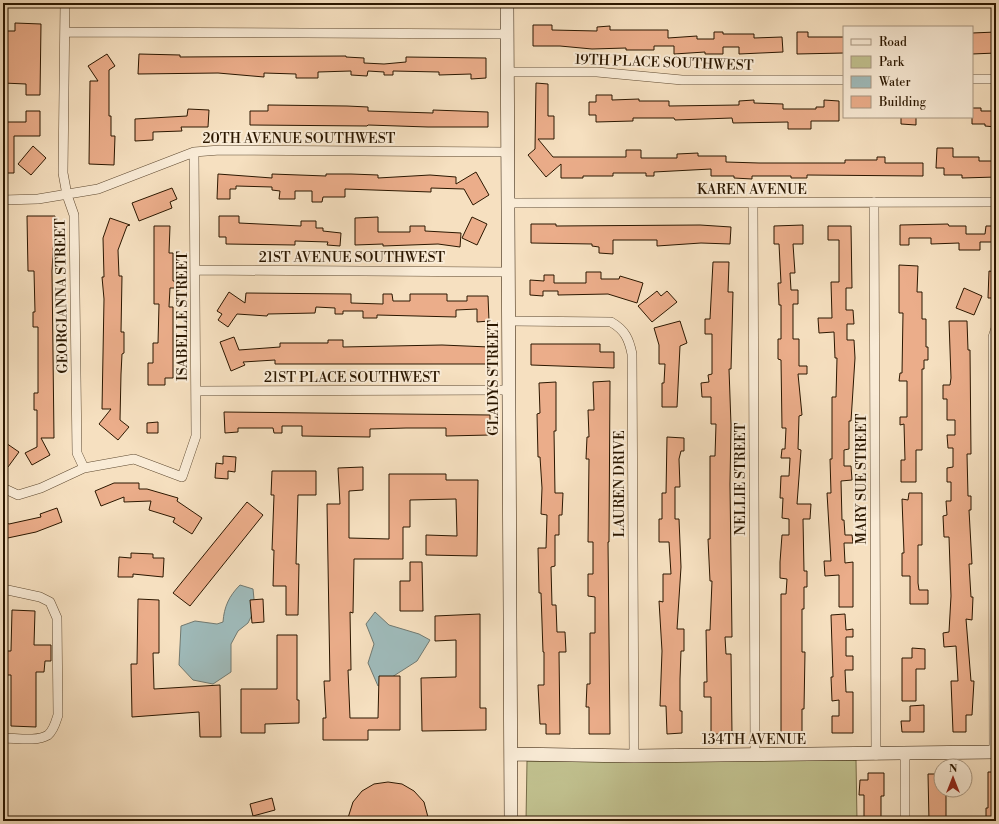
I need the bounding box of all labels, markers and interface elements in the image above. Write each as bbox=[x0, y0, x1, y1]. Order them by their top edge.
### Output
legend bbox=[843, 26, 973, 118]
text: Road bbox=[879, 35, 907, 50]
street label: 19TH PLACE SOUTHWEST bbox=[574, 51, 754, 75]
text: Park bbox=[879, 55, 905, 70]
text: Water bbox=[878, 75, 911, 90]
text: Building bbox=[878, 95, 927, 110]
street label: 20TH AVENUE SOUTHWEST bbox=[203, 130, 396, 148]
street label: KAREN AVENUE bbox=[697, 181, 807, 199]
street label: GEORGIANNA STREET bbox=[52, 218, 72, 374]
street label: 21ST AVENUE SOUTHWEST bbox=[259, 249, 445, 267]
street label: ISABELLE STREET bbox=[174, 251, 192, 381]
street label: GLADYS STREET bbox=[485, 320, 503, 436]
street label: 21ST PLACE SOUTHWEST bbox=[264, 369, 440, 387]
street label: MARY SUE STREET bbox=[853, 413, 871, 544]
street label: NELLIE STREET bbox=[732, 422, 750, 535]
street label: LAUREN DRIVE bbox=[611, 430, 629, 538]
street label: 134TH AVENUE bbox=[702, 731, 806, 749]
north arrow bbox=[933, 758, 973, 798]
text: N bbox=[949, 762, 958, 776]

